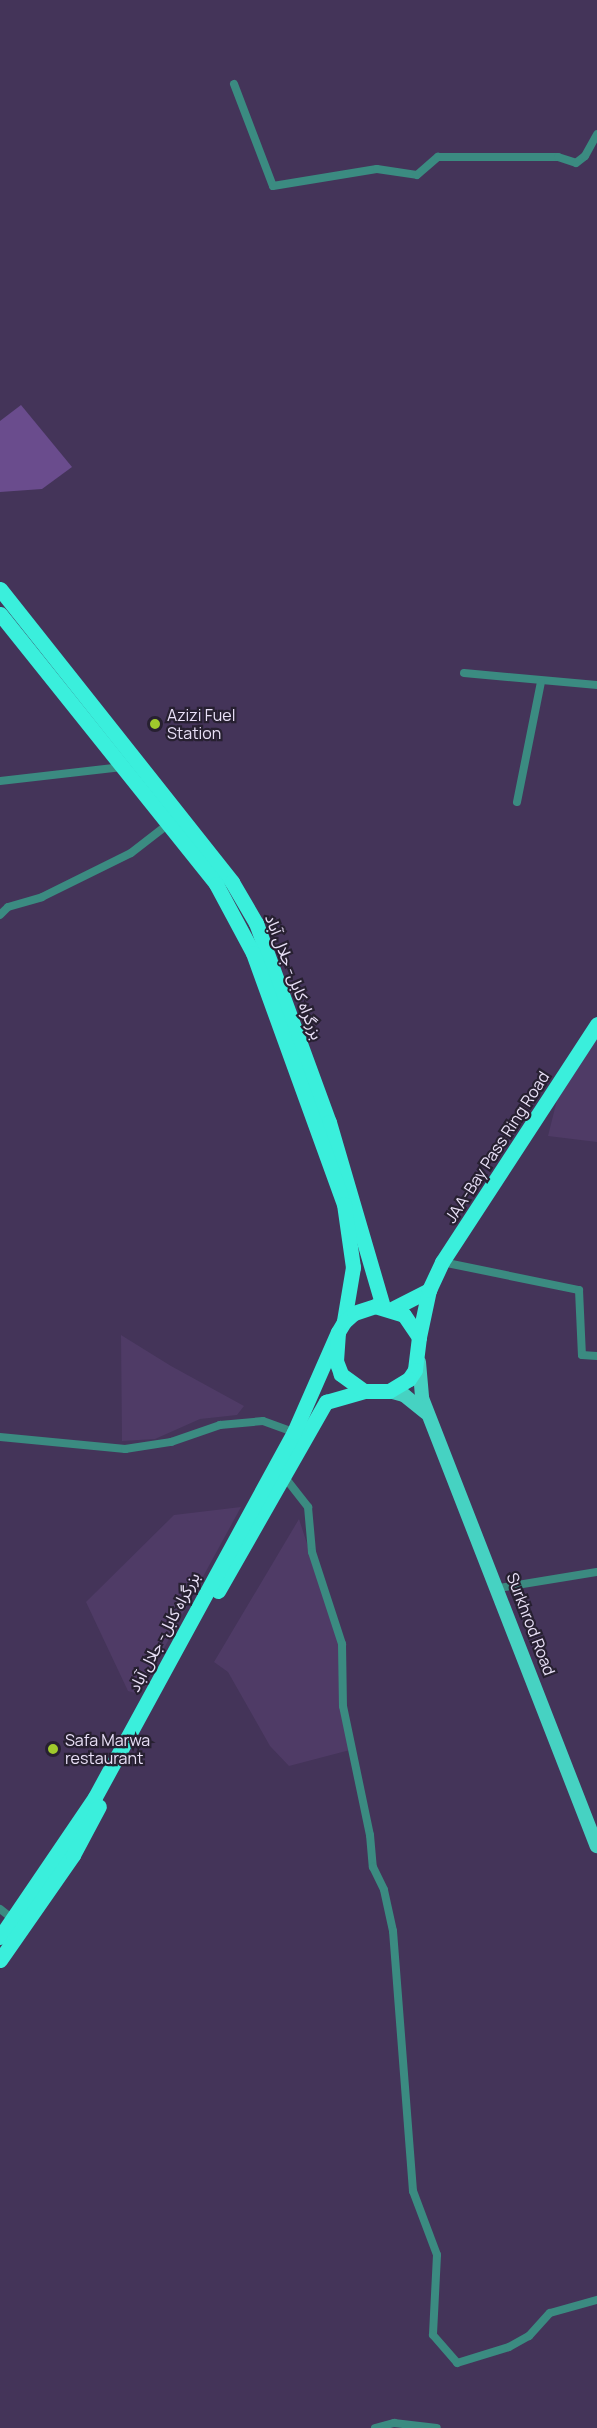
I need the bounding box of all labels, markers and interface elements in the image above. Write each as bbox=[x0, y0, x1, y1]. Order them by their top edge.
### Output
place label: Azizi Fuel Station bbox=[167, 705, 235, 743]
marker: Azizi Fuel Station bbox=[148, 717, 162, 731]
street label: بزرگراه کابل- جلال آباد bbox=[261, 912, 327, 1042]
street label: JAA-Bay Pass Ring Road bbox=[441, 1068, 553, 1226]
street label: بزرگراه کابل- جلال آباد bbox=[124, 1569, 204, 1695]
street label: Surkhrod Road bbox=[503, 1570, 559, 1678]
place label: Safa Marwa restaurant bbox=[65, 1730, 150, 1768]
marker: Safa Marwa restaurant bbox=[46, 1742, 60, 1756]

